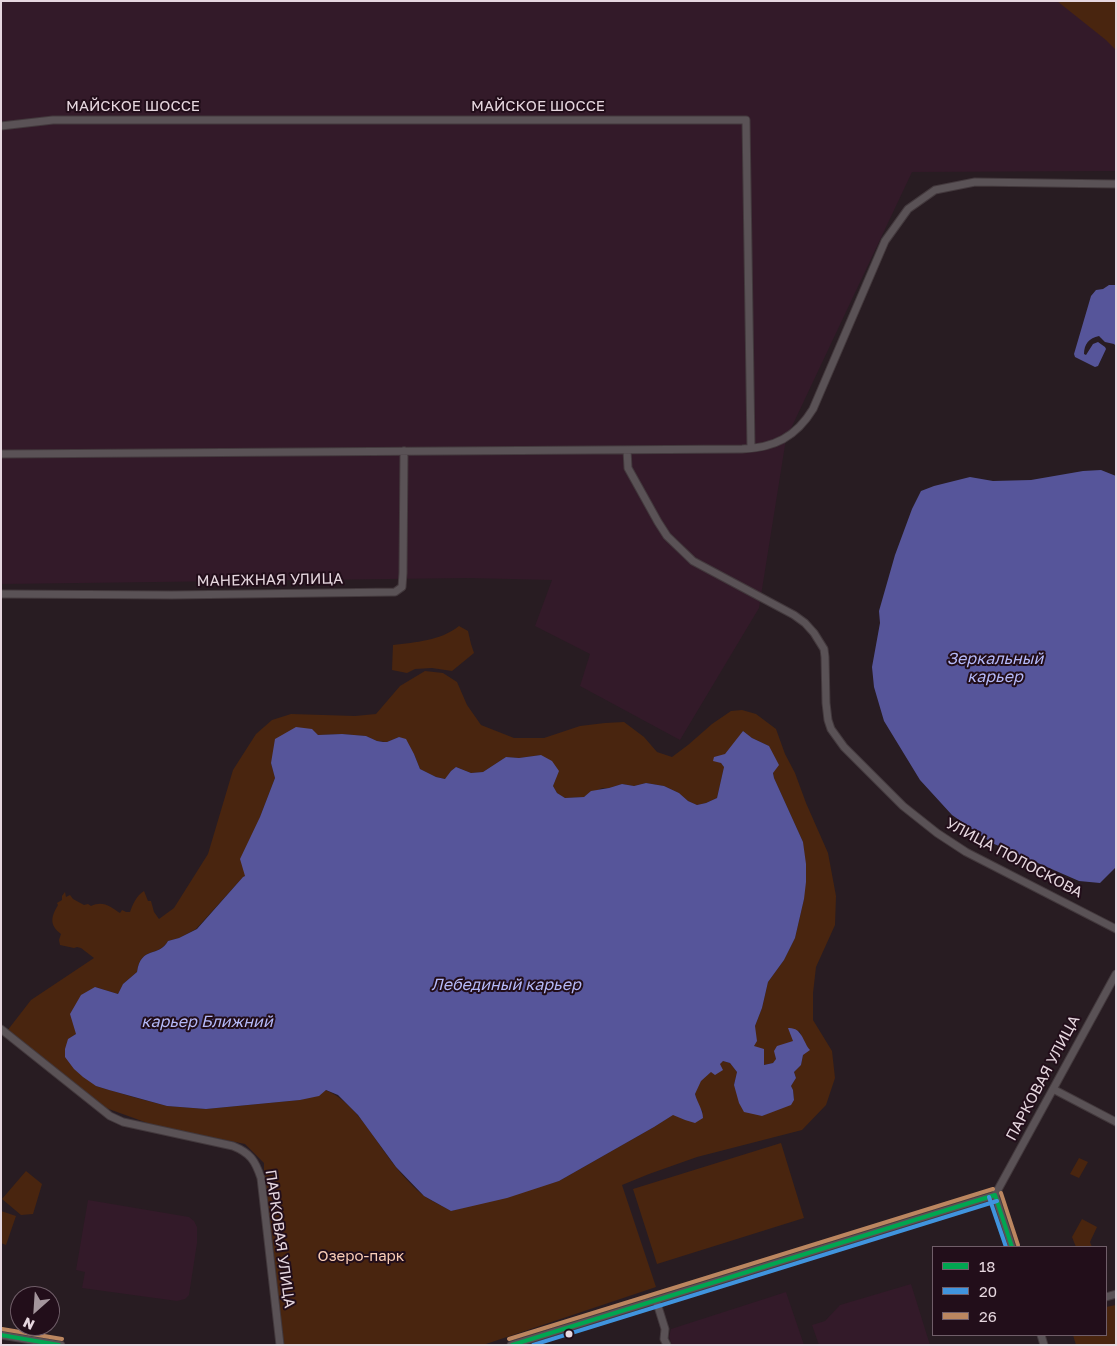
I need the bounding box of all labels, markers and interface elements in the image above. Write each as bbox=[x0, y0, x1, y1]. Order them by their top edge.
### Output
street label: МАЙСКОЕ ШОССЕ bbox=[66, 97, 200, 115]
street label: МАЙСКОЕ ШОССЕ bbox=[471, 97, 605, 115]
street label: МАНЕЖНАЯ УЛИЦА bbox=[197, 570, 343, 590]
water label: Зеркальный карьер bbox=[947, 649, 1043, 687]
street label: УЛИЦА ПОЛОСКОВА bbox=[942, 814, 1086, 902]
water label: Лебединый карьер bbox=[431, 975, 581, 995]
water label: карьер Ближний bbox=[141, 1012, 273, 1032]
street label: ПАРКОВАЯ УЛИЦА bbox=[1002, 1012, 1084, 1144]
street label: ПАРКОВАЯ УЛИЦА bbox=[261, 1169, 299, 1309]
legend bbox=[932, 1246, 1107, 1336]
park label: Озеро-парк bbox=[318, 1247, 404, 1265]
text: 18 bbox=[979, 1257, 995, 1275]
text: 20 bbox=[979, 1282, 997, 1300]
north arrow bbox=[10, 1286, 60, 1336]
text: 26 bbox=[979, 1307, 997, 1325]
text: N bbox=[20, 1314, 37, 1334]
unlabelled marker bbox=[564, 1329, 574, 1339]

